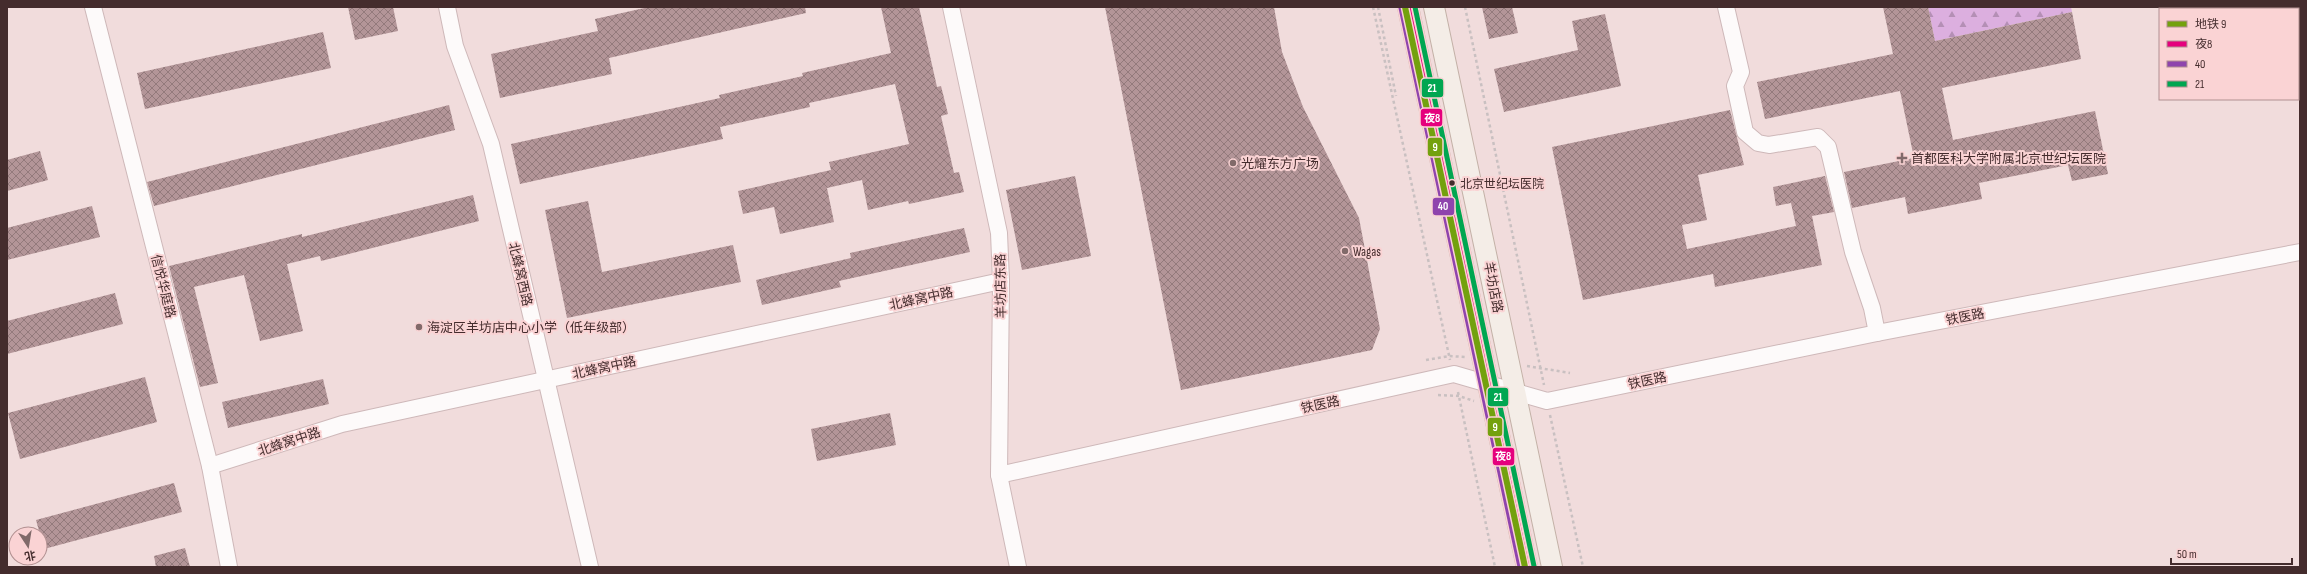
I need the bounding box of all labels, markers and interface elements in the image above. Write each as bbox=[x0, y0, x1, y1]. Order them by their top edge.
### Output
legend bbox=[2159, 8, 2299, 100]
text: 地铁 9 bbox=[2195, 17, 2226, 32]
text: 夜8 bbox=[2195, 37, 2212, 52]
text: 40 bbox=[2195, 57, 2205, 72]
text: 21 bbox=[2195, 77, 2205, 92]
line badge: 21 bbox=[1421, 78, 1444, 98]
text: 21 bbox=[1427, 82, 1437, 95]
line badge: 夜8 bbox=[1420, 108, 1443, 127]
text: 夜8 bbox=[1424, 112, 1440, 125]
line badge: 9 bbox=[1427, 137, 1443, 157]
text: 9 bbox=[1432, 141, 1438, 154]
place label: 首都医科大学附属北京世纪坛医院 bbox=[1911, 151, 2106, 167]
marker: 首都医科大学附属北京世纪坛医院 bbox=[1896, 152, 1908, 164]
place label: 光耀东方广场 bbox=[1241, 156, 1319, 172]
marker: 光耀东方广场 bbox=[1228, 158, 1238, 168]
place label: 北京世纪坛医院 bbox=[1460, 177, 1544, 192]
marker: 北京世纪坛医院 bbox=[1447, 178, 1457, 188]
line badge: 40 bbox=[1432, 197, 1455, 216]
text: 40 bbox=[1438, 200, 1448, 213]
street label: 北蜂窝西路 bbox=[505, 241, 535, 308]
place label: Wagas bbox=[1353, 244, 1381, 260]
marker: Wagas bbox=[1340, 246, 1350, 256]
street label: 信悦华庭路 bbox=[147, 253, 179, 320]
street label: 羊坊店东路 bbox=[992, 253, 1010, 319]
street label: 羊坊店路 bbox=[1480, 260, 1506, 314]
street label: 北蜂窝中路 bbox=[888, 284, 955, 314]
street label: 铁医路 bbox=[1945, 305, 1986, 329]
place label: 海淀区羊坊店中心小学（低年级部） bbox=[427, 320, 635, 336]
marker: 海淀区羊坊店中心小学（低年级部） bbox=[414, 322, 424, 332]
street label: 北蜂窝中路 bbox=[571, 353, 638, 383]
street label: 铁医路 bbox=[1626, 369, 1668, 393]
line badge: 21 bbox=[1487, 387, 1509, 407]
text: 21 bbox=[1493, 391, 1503, 404]
street label: 铁医路 bbox=[1299, 393, 1341, 417]
line badge: 9 bbox=[1487, 417, 1503, 437]
text: 9 bbox=[1492, 421, 1498, 434]
street label: 北蜂窝中路 bbox=[256, 424, 323, 460]
line badge: 夜8 bbox=[1492, 447, 1515, 466]
text: 夜8 bbox=[1495, 450, 1511, 463]
north arrow bbox=[8, 526, 48, 566]
scale bar bbox=[2171, 540, 2292, 566]
text: 50 m bbox=[2177, 547, 2197, 562]
text: 北 bbox=[23, 548, 37, 563]

